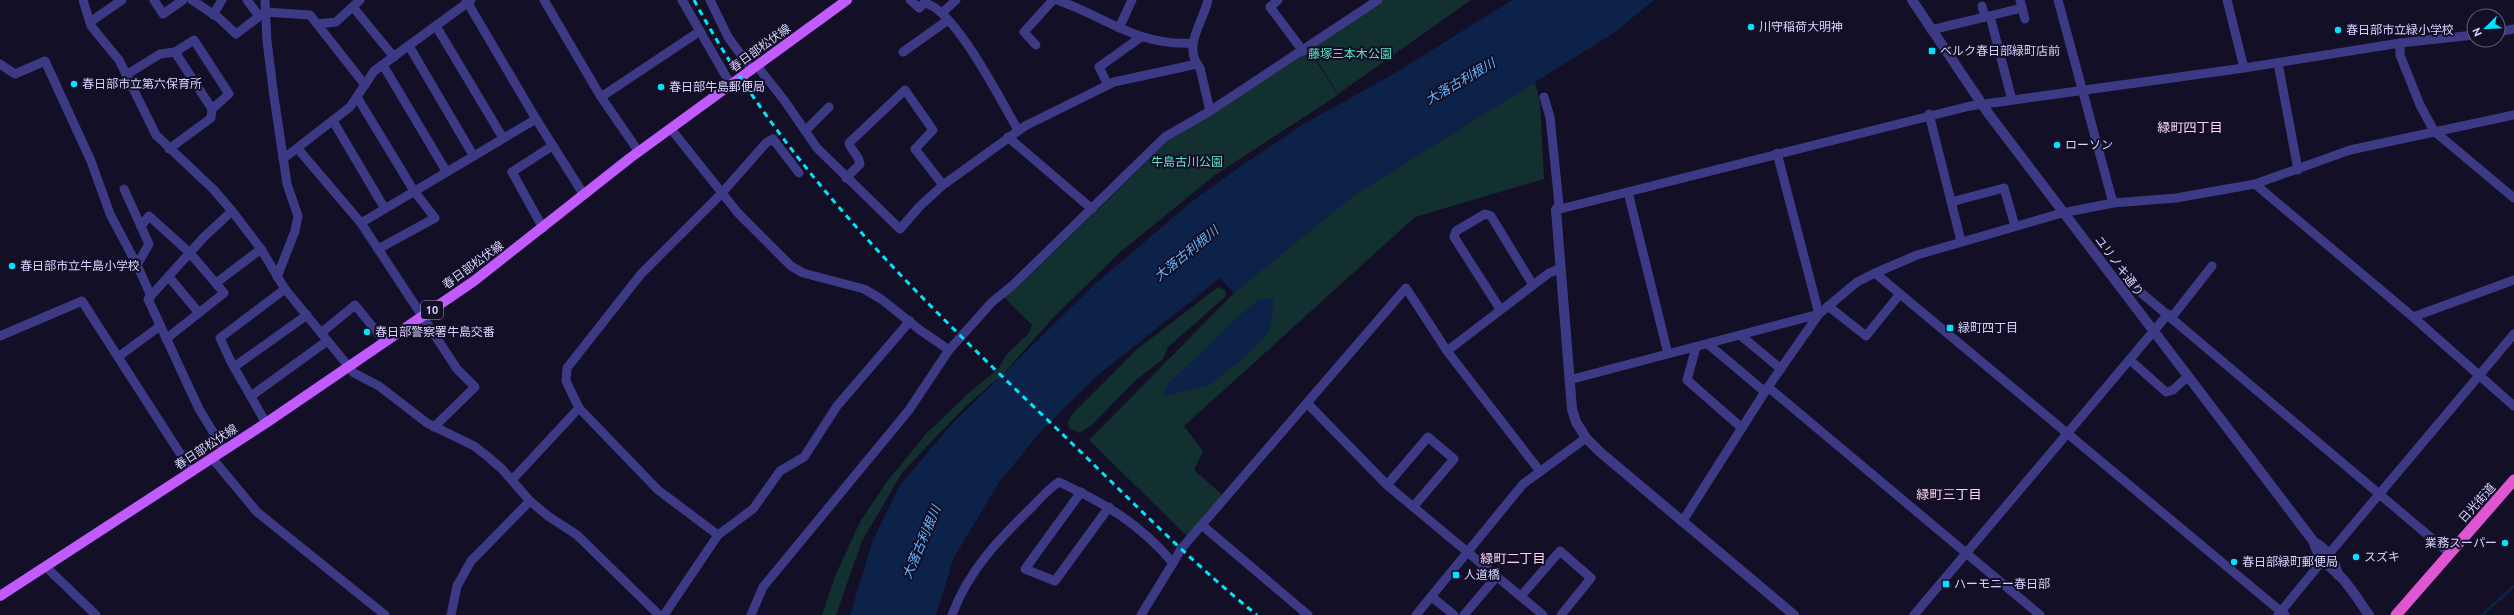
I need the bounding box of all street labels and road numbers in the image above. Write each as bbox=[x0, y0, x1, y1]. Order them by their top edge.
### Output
street label: 春日部松伏線 bbox=[727, 21, 793, 74]
street label: ユリノキ通り bbox=[2093, 233, 2146, 298]
street label: 春日部松伏線 bbox=[440, 238, 506, 291]
road number: 10 bbox=[421, 301, 443, 319]
street label: 春日部松伏線 bbox=[172, 422, 239, 472]
street label: 日光街道 bbox=[2456, 480, 2498, 525]

